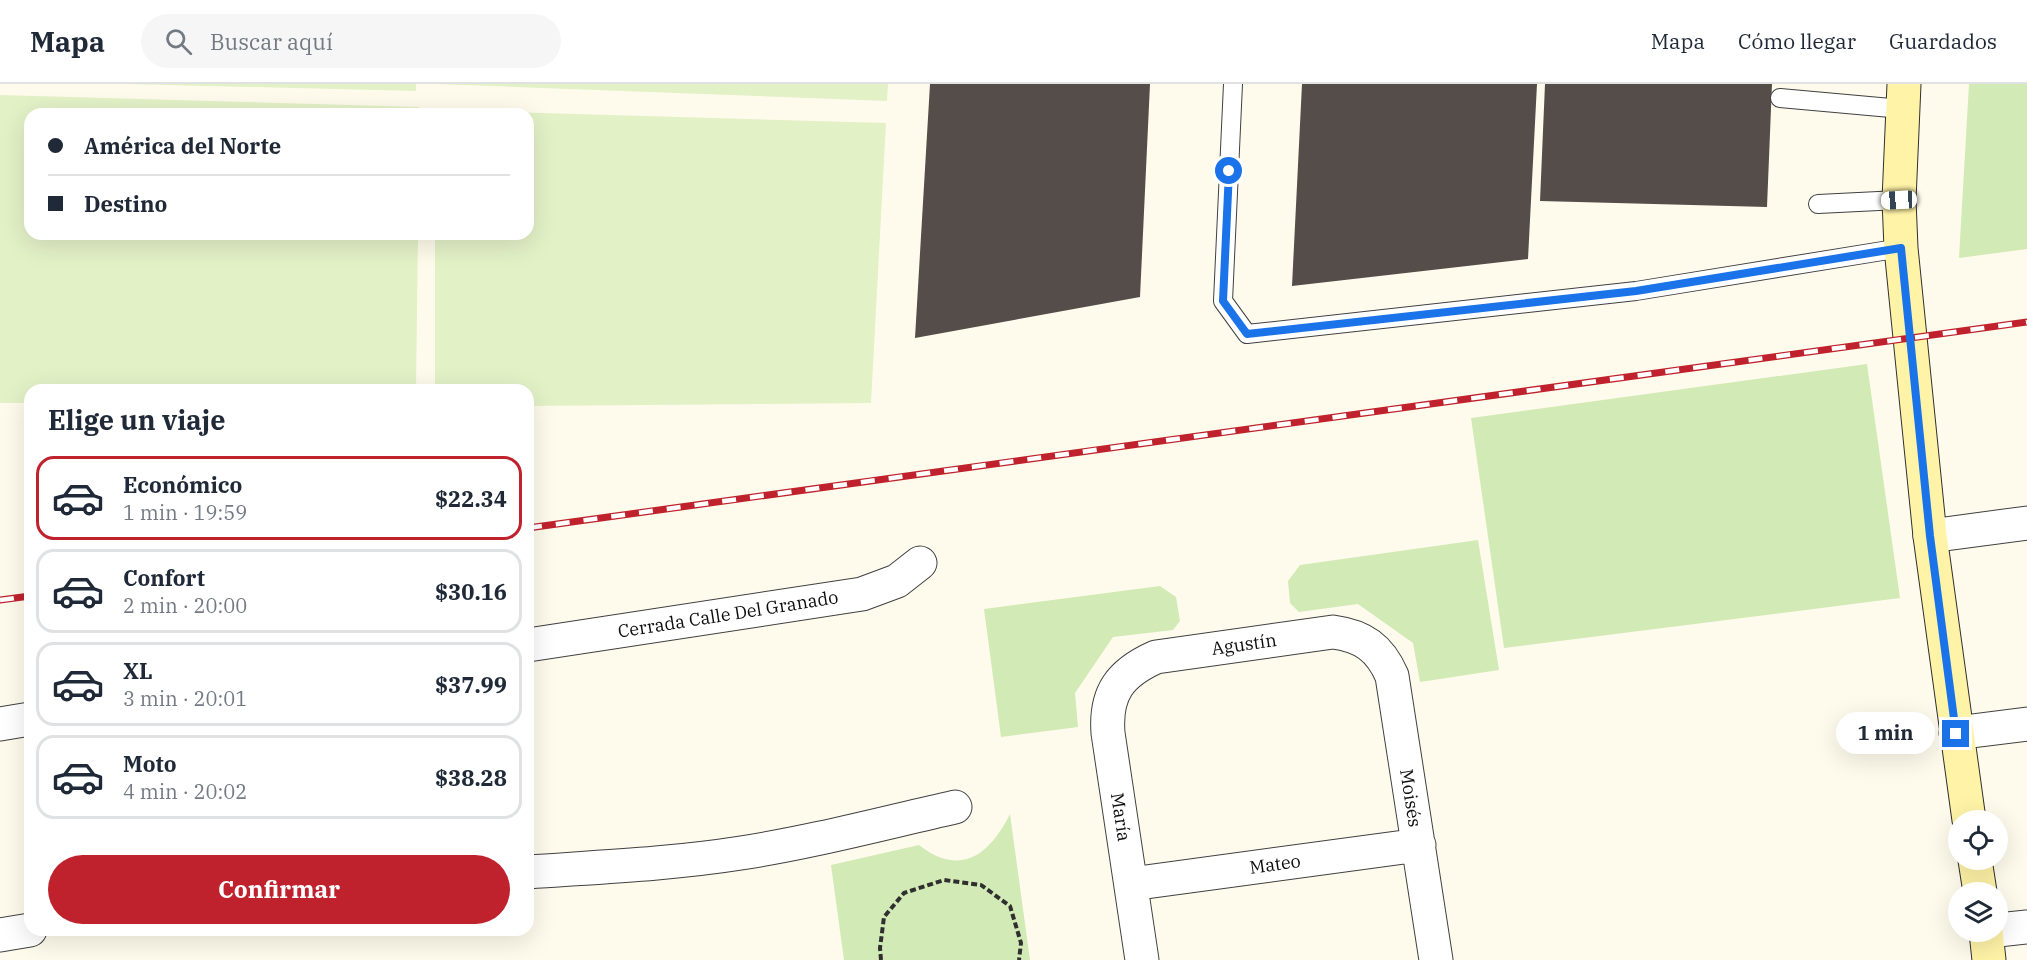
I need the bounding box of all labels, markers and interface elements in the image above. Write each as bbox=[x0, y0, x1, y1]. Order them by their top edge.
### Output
search box bbox=[141, 14, 561, 68]
text: Mapa bbox=[30, 23, 105, 60]
icon: search bbox=[162, 25, 195, 58]
text: Buscar aquí bbox=[210, 27, 333, 56]
text: Mapa bbox=[1651, 27, 1705, 55]
text: Cómo llegar bbox=[1738, 27, 1856, 55]
text: Guardados bbox=[1889, 27, 1997, 55]
text: América del Norte bbox=[84, 131, 281, 160]
route start bbox=[1215, 157, 1242, 184]
text: Destino bbox=[84, 189, 167, 218]
car bbox=[1881, 190, 1917, 210]
text: Elige un viaje bbox=[48, 402, 226, 437]
text: Económico bbox=[123, 470, 242, 499]
icon: car bbox=[51, 471, 105, 525]
text: $22.34 bbox=[435, 484, 507, 513]
text: 1 min · 19:59 bbox=[123, 499, 247, 526]
text: Confort bbox=[123, 563, 205, 592]
icon: car bbox=[51, 564, 105, 618]
text: $30.16 bbox=[435, 577, 507, 606]
street label: Cerrada Calle Del Granado bbox=[616, 585, 840, 643]
text: 2 min · 20:00 bbox=[123, 592, 247, 619]
street label: Agustín bbox=[1210, 628, 1278, 660]
text: XL bbox=[123, 656, 153, 685]
icon: car bbox=[51, 657, 105, 711]
text: $37.99 bbox=[435, 670, 507, 699]
text: 3 min · 20:01 bbox=[123, 685, 247, 712]
callout: 1 min bbox=[1836, 713, 1935, 755]
text: 1 min bbox=[1858, 719, 1914, 746]
route end bbox=[1942, 720, 1969, 747]
text: Moto bbox=[123, 749, 177, 778]
icon: car bbox=[51, 750, 105, 804]
text: $38.28 bbox=[435, 763, 507, 792]
street label: Moisés bbox=[1395, 767, 1427, 829]
text: 4 min · 20:02 bbox=[123, 778, 247, 805]
street label: María bbox=[1106, 791, 1136, 843]
map controls bbox=[1948, 810, 2008, 942]
button: locate bbox=[1948, 810, 2008, 870]
street label: Mateo bbox=[1248, 849, 1302, 879]
button: Confirmar bbox=[48, 855, 510, 924]
button: layers bbox=[1948, 882, 2008, 942]

